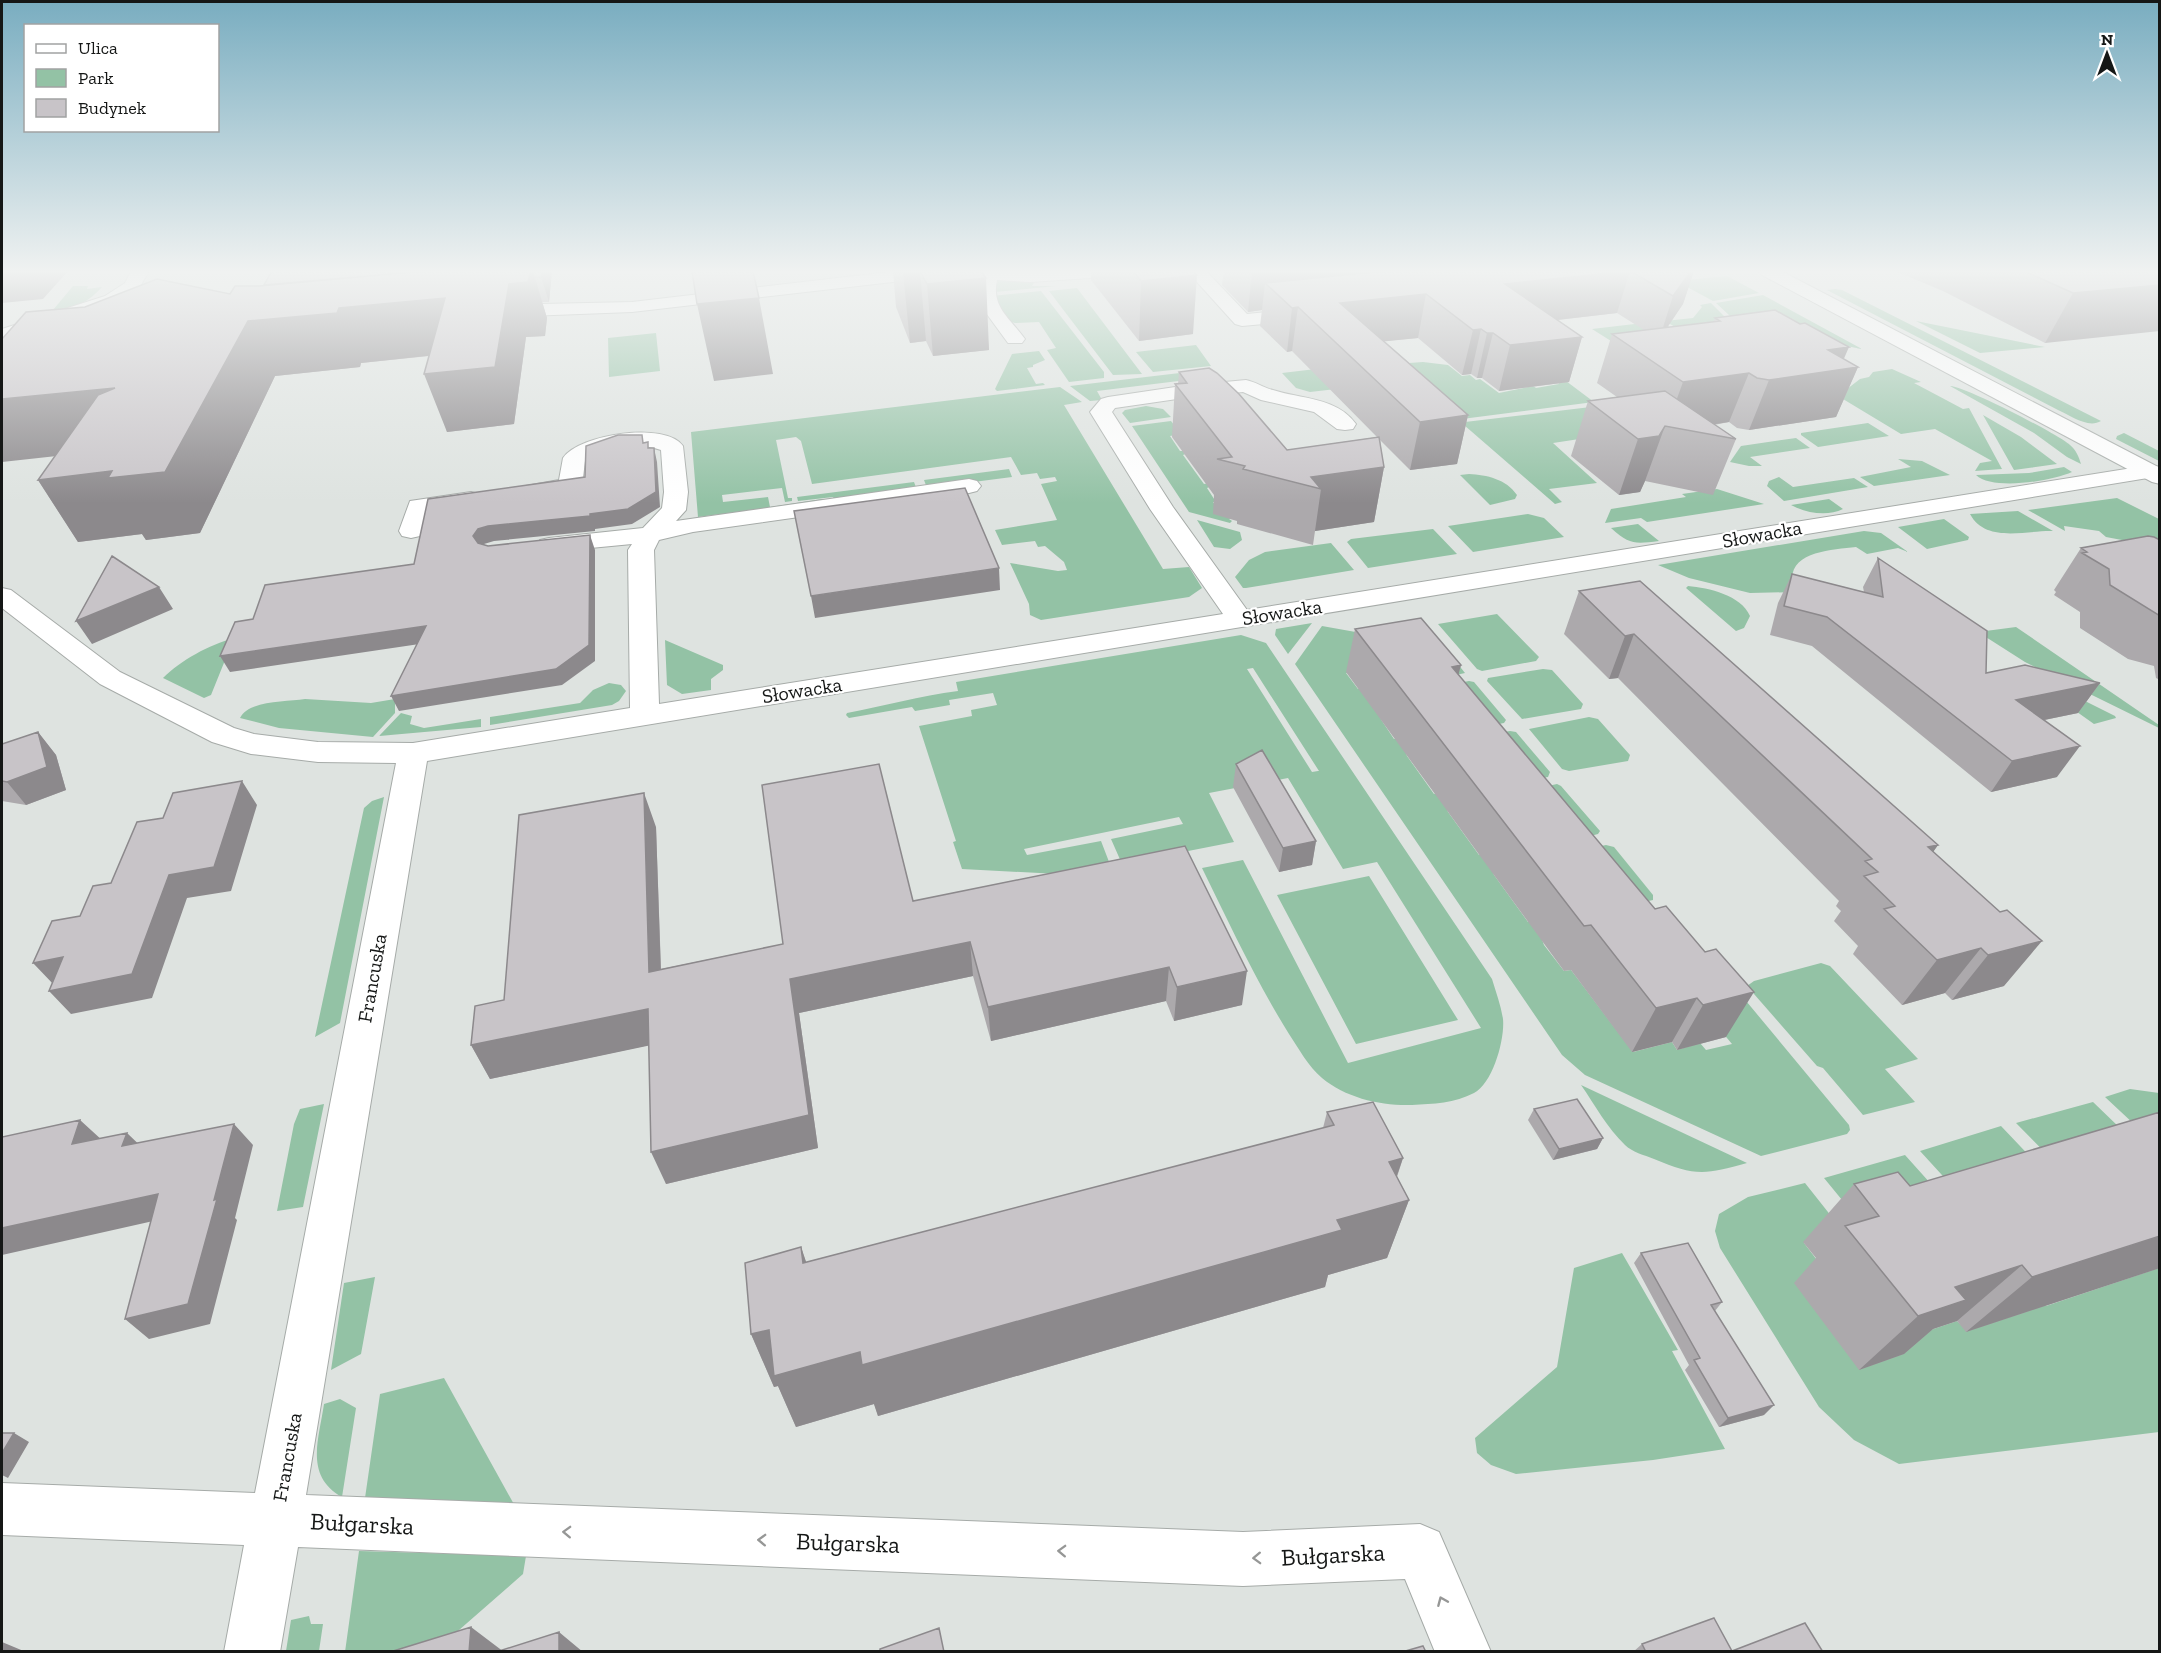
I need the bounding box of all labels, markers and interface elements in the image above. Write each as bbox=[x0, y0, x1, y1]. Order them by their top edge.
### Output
legend bbox=[24, 24, 219, 132]
north arrow bbox=[2077, 24, 2137, 84]
text: N bbox=[2101, 30, 2113, 49]
text: Ulica bbox=[78, 37, 118, 59]
text: Park bbox=[78, 67, 114, 89]
text: Budynek bbox=[78, 97, 147, 119]
street label: Słowacka bbox=[1720, 515, 1804, 553]
street label: Słowacka bbox=[1240, 594, 1324, 630]
street label: Słowacka bbox=[760, 672, 844, 708]
street label: Francuska bbox=[352, 931, 392, 1024]
street label: Francuska bbox=[267, 1410, 307, 1503]
street label: Bułgarska bbox=[309, 1506, 415, 1541]
one-way arrow bbox=[563, 1525, 572, 1538]
street label: Bułgarska bbox=[796, 1526, 901, 1559]
one-way arrow bbox=[758, 1533, 767, 1546]
street label: Bułgarska bbox=[1280, 1537, 1386, 1572]
one-way arrow bbox=[1058, 1545, 1067, 1557]
one-way arrow bbox=[1252, 1552, 1261, 1564]
one-way arrow bbox=[1437, 1596, 1449, 1607]

